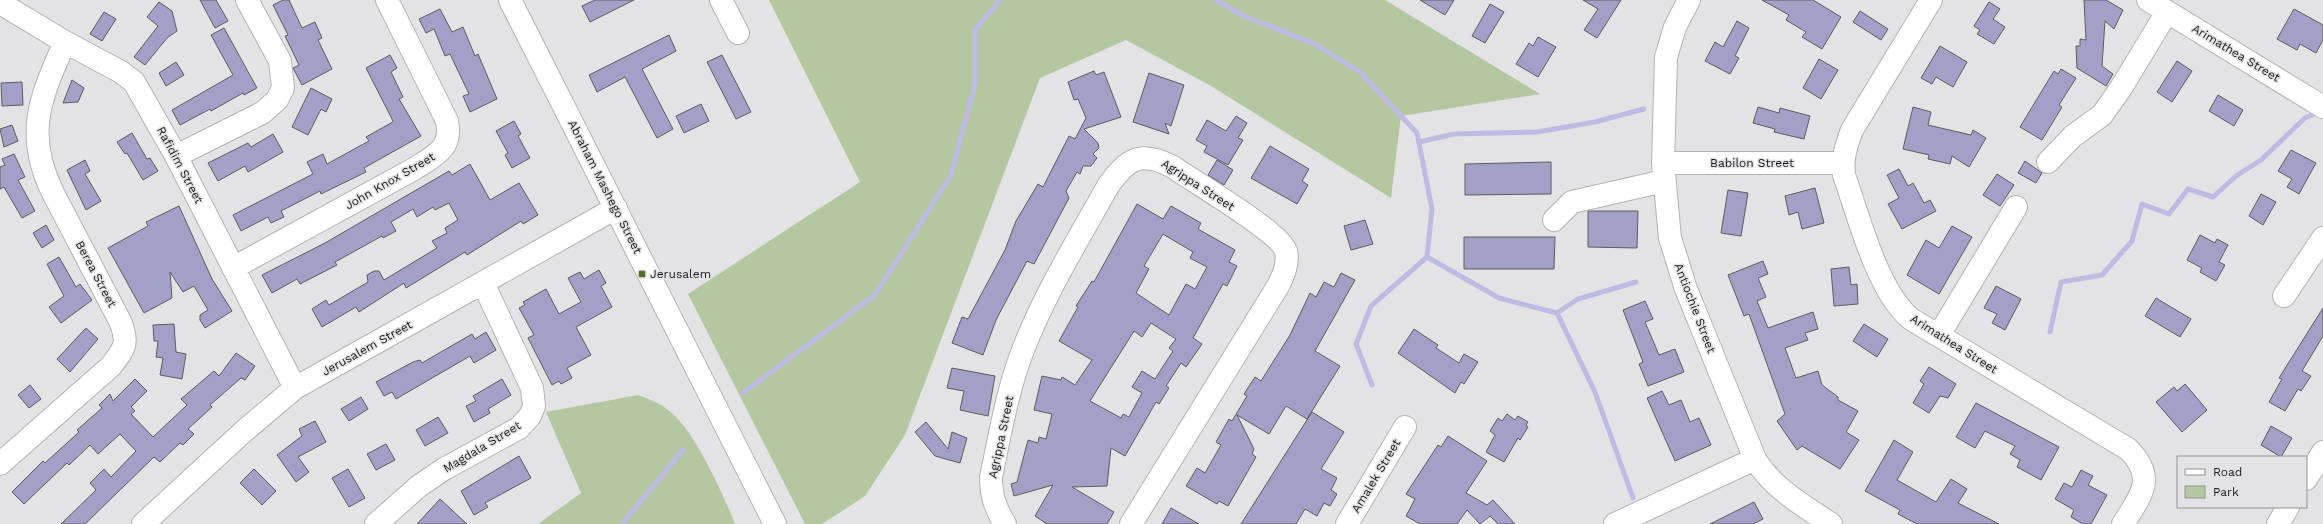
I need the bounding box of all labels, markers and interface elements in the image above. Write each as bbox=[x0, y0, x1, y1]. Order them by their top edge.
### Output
street label: Arimathea Street bbox=[2189, 21, 2283, 85]
street label: Abraham Mashego Street bbox=[565, 118, 645, 256]
street label: Rafidim Street bbox=[154, 124, 206, 206]
street label: John Knox Street bbox=[343, 150, 437, 212]
street label: Agrippa Street bbox=[1159, 156, 1237, 214]
street label: Babilon Street bbox=[1710, 156, 1794, 170]
street label: Berea Street bbox=[73, 238, 119, 310]
street label: Antiochie Street bbox=[1671, 261, 1719, 355]
place label: Jerusalem bbox=[650, 267, 711, 281]
marker: Jerusalem bbox=[637, 269, 647, 279]
street label: Arimathea Street bbox=[1908, 312, 2000, 376]
street label: Jerusalem Street bbox=[319, 317, 415, 379]
street label: Agrippa Street bbox=[985, 394, 1017, 480]
street label: Magdala Street bbox=[441, 418, 523, 476]
street label: Amalek Street bbox=[1348, 437, 1404, 515]
legend bbox=[2177, 456, 2307, 508]
text: Road bbox=[2213, 465, 2242, 479]
text: Park bbox=[2213, 485, 2239, 499]

